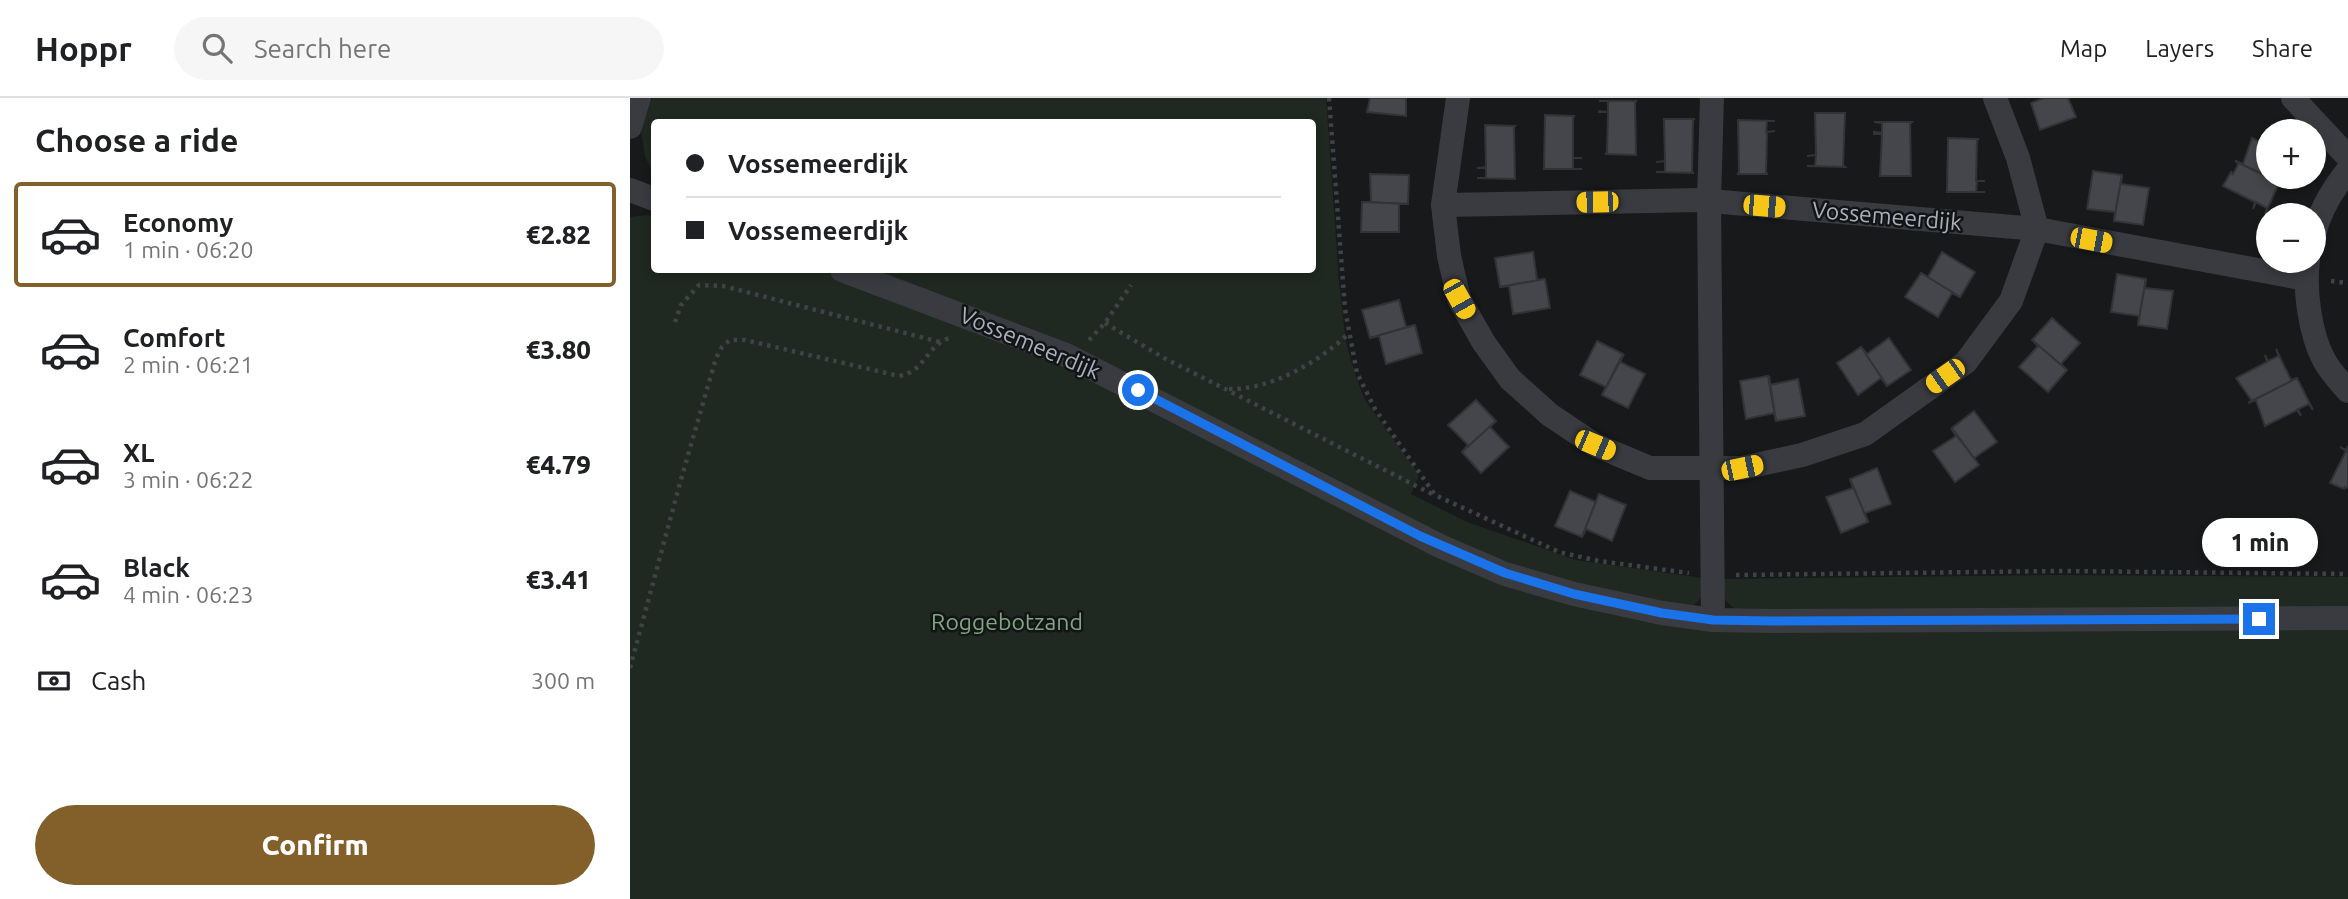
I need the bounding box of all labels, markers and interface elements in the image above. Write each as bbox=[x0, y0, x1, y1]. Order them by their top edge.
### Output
search box bbox=[174, 17, 664, 80]
icon: search bbox=[198, 29, 236, 67]
text: Hoppr bbox=[35, 30, 132, 67]
text: Search here bbox=[254, 34, 391, 63]
text: Map bbox=[2060, 35, 2107, 62]
text: Layers bbox=[2145, 35, 2214, 62]
text: Share bbox=[2252, 35, 2313, 62]
map controls bbox=[2256, 119, 2326, 273]
button: + bbox=[2256, 119, 2326, 189]
text: Choose a ride bbox=[35, 122, 238, 158]
text: Vossemeerdijk bbox=[728, 149, 908, 178]
car bbox=[1576, 191, 1619, 213]
car bbox=[1743, 194, 1786, 218]
street label: Vossemeerdijk bbox=[1811, 197, 1963, 235]
icon: car bbox=[39, 203, 102, 266]
button: − bbox=[2256, 203, 2326, 273]
text: Economy bbox=[123, 208, 233, 237]
text: Vossemeerdijk bbox=[728, 216, 908, 245]
text: €2.82 bbox=[526, 220, 591, 249]
car bbox=[2069, 226, 2114, 254]
text: 1 min · 06:20 bbox=[123, 237, 254, 262]
car bbox=[1440, 276, 1479, 322]
street label: Vossemeerdijk bbox=[956, 302, 1105, 384]
icon: car bbox=[39, 318, 102, 381]
text: Comfort bbox=[123, 323, 226, 352]
text: €3.80 bbox=[526, 335, 591, 364]
text: 2 min · 06:21 bbox=[123, 352, 254, 377]
car bbox=[1922, 355, 1969, 397]
route start bbox=[1122, 374, 1154, 406]
car bbox=[1572, 427, 1619, 463]
icon: car bbox=[39, 433, 102, 496]
text: XL bbox=[123, 438, 154, 467]
text: €4.79 bbox=[526, 450, 591, 479]
car bbox=[1720, 453, 1765, 483]
text: 3 min · 06:22 bbox=[123, 467, 254, 492]
callout: 1 min bbox=[2201, 518, 2317, 566]
text: 1 min bbox=[2231, 530, 2289, 555]
icon: car bbox=[39, 548, 102, 611]
text: Black bbox=[123, 553, 190, 582]
text: €3.41 bbox=[526, 565, 591, 594]
text: 4 min · 06:23 bbox=[123, 582, 254, 607]
route end bbox=[2243, 603, 2275, 635]
park label: Roggebotzand bbox=[931, 609, 1083, 634]
icon: cash bbox=[35, 662, 73, 700]
text: Cash bbox=[91, 666, 146, 695]
text: 300 m bbox=[531, 668, 595, 693]
button: Confirm bbox=[35, 805, 595, 885]

